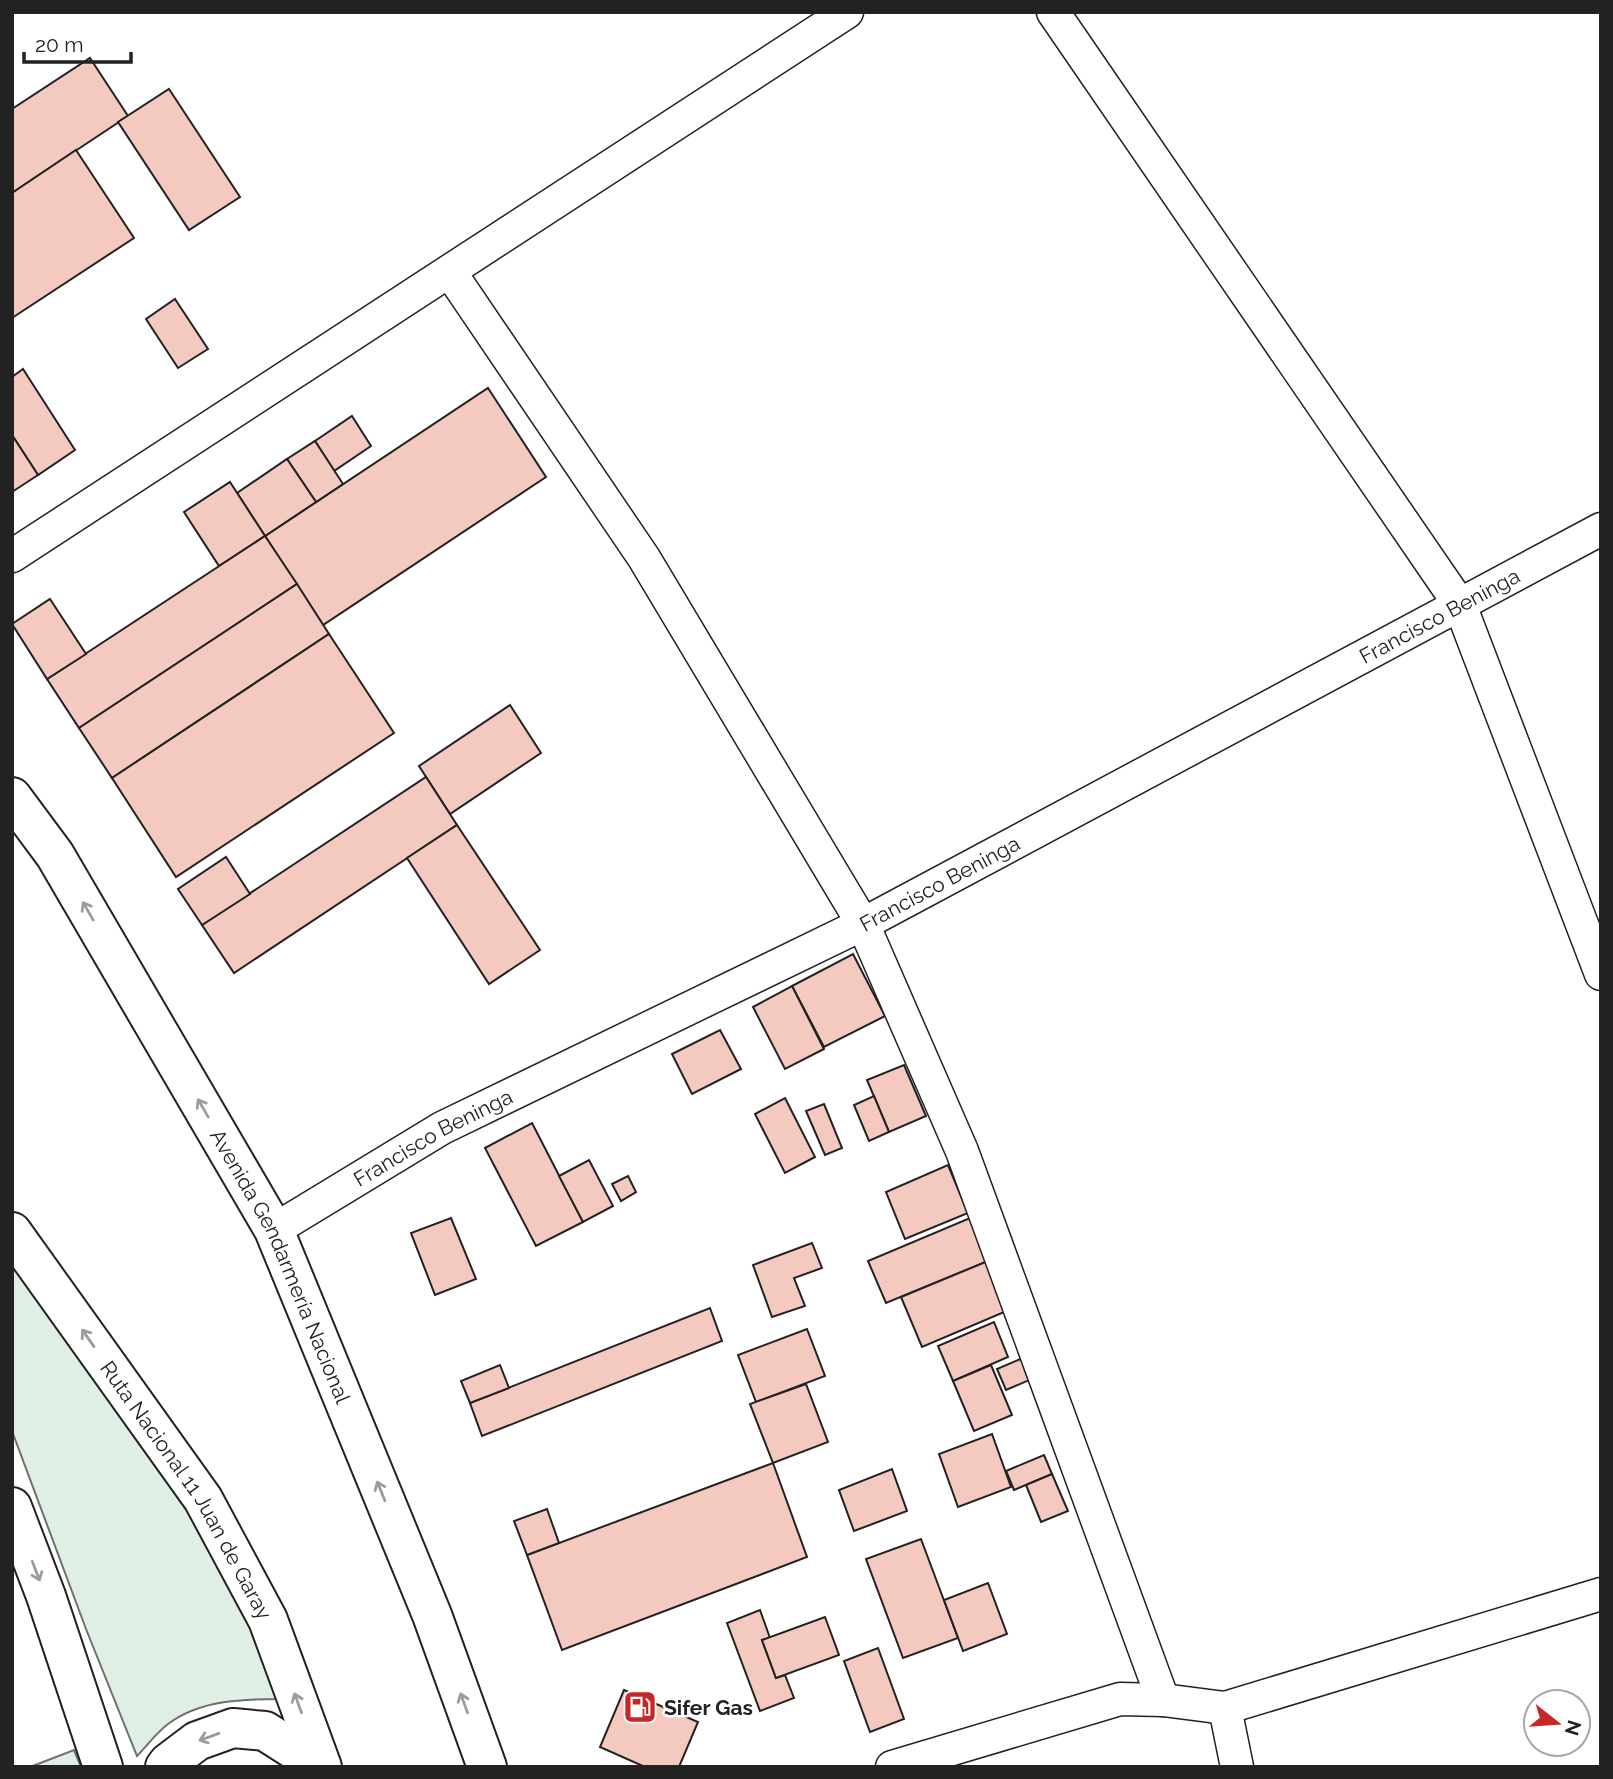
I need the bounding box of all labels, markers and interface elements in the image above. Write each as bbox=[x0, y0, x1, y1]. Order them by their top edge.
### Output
scale bar bbox=[24, 21, 131, 65]
text: 20 m bbox=[35, 32, 83, 57]
street label: Francisco Beninga bbox=[1355, 563, 1524, 669]
street label: Francisco Beninga bbox=[855, 830, 1024, 936]
one-way arrow bbox=[81, 902, 95, 922]
street label: Francisco Beninga bbox=[349, 1083, 516, 1191]
one-way arrow bbox=[196, 1098, 210, 1118]
street label: Avenida Gendarmería Nacional bbox=[205, 1124, 356, 1407]
one-way arrow bbox=[81, 1329, 95, 1348]
street label: Ruta Nacional 11 Juan de Garay bbox=[96, 1356, 278, 1623]
one-way arrow bbox=[374, 1480, 387, 1502]
one-way arrow bbox=[31, 1559, 44, 1581]
fuel station icon: Sifer Gas bbox=[621, 1688, 659, 1726]
north arrow bbox=[1522, 1688, 1592, 1758]
one-way arrow bbox=[291, 1692, 304, 1714]
one-way arrow bbox=[457, 1692, 469, 1714]
place label: Sifer Gas bbox=[664, 1695, 753, 1720]
text: N bbox=[1561, 1718, 1586, 1738]
one-way arrow bbox=[198, 1732, 220, 1744]

